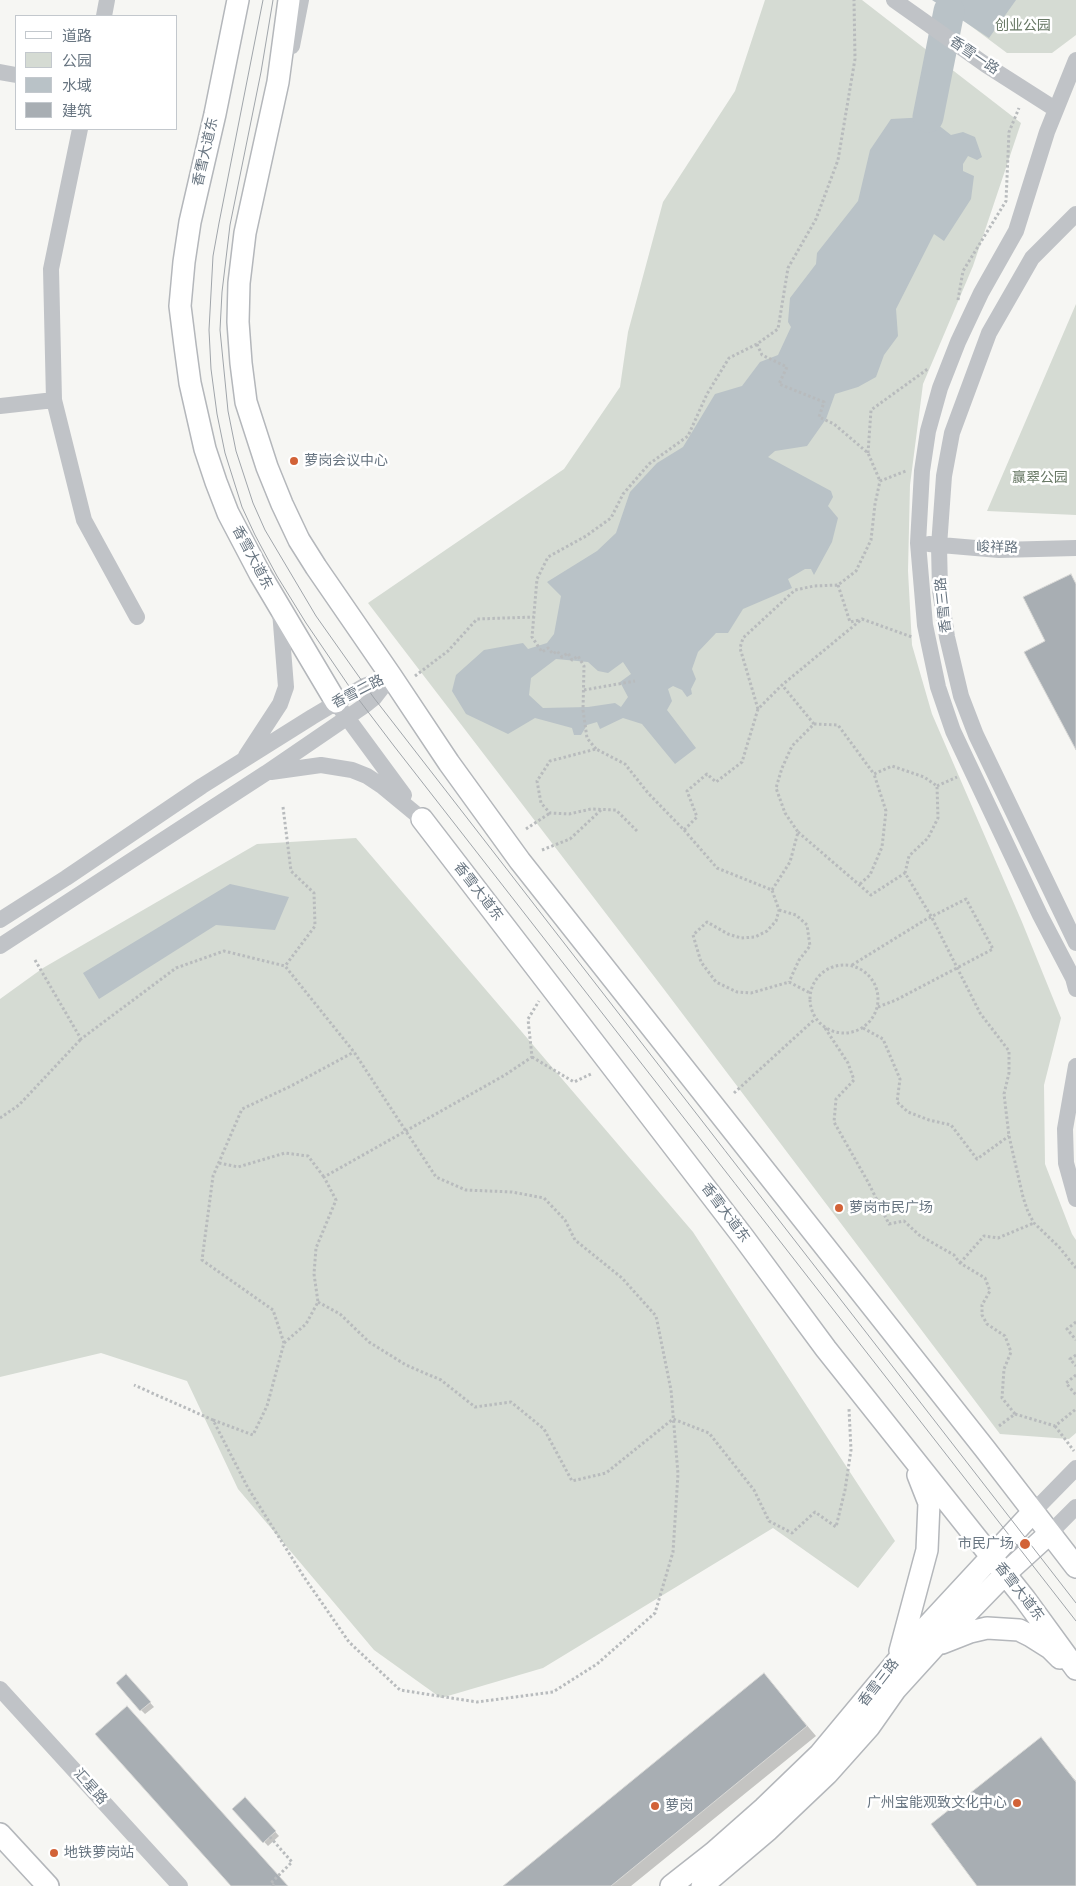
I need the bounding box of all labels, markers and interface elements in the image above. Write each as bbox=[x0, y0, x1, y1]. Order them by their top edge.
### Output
legend bbox=[15, 15, 178, 130]
park label: 创业公园 bbox=[995, 18, 1051, 34]
text: 道路 bbox=[62, 26, 92, 46]
street label: 香雪一路 bbox=[946, 33, 1002, 79]
text: 公园 bbox=[62, 51, 92, 71]
text: 水域 bbox=[62, 76, 92, 96]
text: 建筑 bbox=[62, 101, 92, 121]
street label: 香雪大道东 bbox=[190, 116, 222, 188]
place label: 萝岗会议中心 bbox=[304, 453, 388, 469]
marker: 萝岗会议中心 bbox=[288, 455, 300, 467]
park label: 赢翠公园 bbox=[1012, 470, 1068, 486]
street label: 香雪大道东 bbox=[228, 523, 276, 593]
street label: 峻祥路 bbox=[976, 539, 1018, 557]
street label: 香雪三路 bbox=[933, 576, 955, 634]
street label: 香雪二路 bbox=[329, 672, 387, 712]
street label: 香雪大道东 bbox=[450, 859, 506, 925]
street label: 香雪大道东 bbox=[697, 1180, 753, 1246]
place label: 萝岗市民广场 bbox=[849, 1200, 933, 1216]
marker: 萝岗市民广场 bbox=[833, 1202, 845, 1214]
place label: 市民广场 bbox=[958, 1536, 1014, 1552]
marker: 市民广场 bbox=[1018, 1537, 1032, 1551]
street label: 香雪大道东 bbox=[991, 1559, 1047, 1625]
street label: 香雪三路 bbox=[855, 1656, 903, 1710]
street label: 汇星路 bbox=[70, 1766, 110, 1808]
place label: 广州宝能观致文化中心 bbox=[867, 1795, 1007, 1811]
marker: 广州宝能观致文化中心 bbox=[1011, 1797, 1023, 1809]
place label: 萝岗 bbox=[665, 1798, 693, 1814]
marker: 萝岗 bbox=[649, 1800, 661, 1812]
place label: 地铁萝岗站 bbox=[64, 1845, 134, 1861]
marker: 地铁萝岗站 bbox=[48, 1847, 60, 1859]

